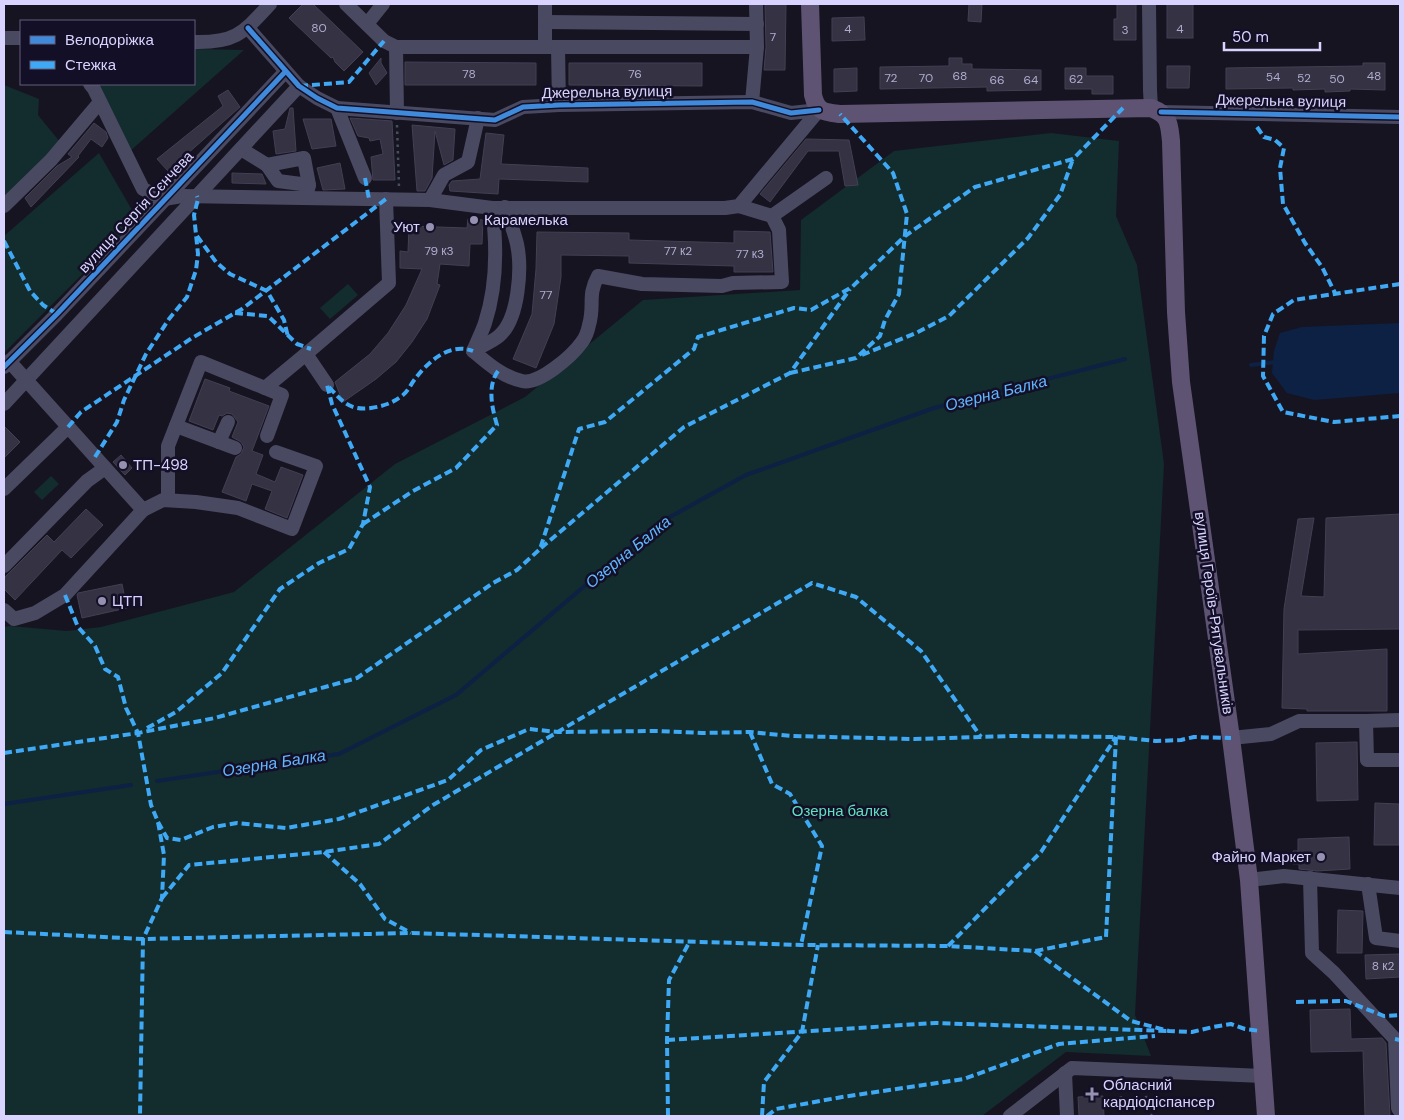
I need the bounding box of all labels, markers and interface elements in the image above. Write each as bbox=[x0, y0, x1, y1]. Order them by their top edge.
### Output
legend bbox=[20, 20, 195, 85]
house number: 80 bbox=[311, 20, 327, 36]
scale bar bbox=[1224, 20, 1320, 52]
house number: 4 bbox=[844, 21, 852, 37]
house number: 4 bbox=[1176, 21, 1184, 37]
house number: 3 bbox=[1121, 22, 1129, 38]
text: 50 m bbox=[1232, 27, 1269, 47]
house number: 7 bbox=[770, 29, 776, 45]
text: Велодоріжка bbox=[65, 30, 154, 50]
text: Стежка bbox=[65, 55, 117, 75]
house number: 78 bbox=[462, 66, 476, 82]
house number: 76 bbox=[628, 66, 642, 82]
house number: 68 bbox=[953, 68, 967, 84]
house number: 48 bbox=[1367, 68, 1381, 84]
house number: 54 bbox=[1266, 69, 1280, 85]
house number: 72 bbox=[884, 70, 898, 86]
house number: 70 bbox=[919, 70, 933, 86]
house number: 52 bbox=[1297, 70, 1311, 86]
house number: 62 bbox=[1069, 71, 1083, 87]
house number: 50 bbox=[1329, 71, 1345, 87]
house number: 66 bbox=[989, 72, 1005, 88]
house number: 64 bbox=[1024, 72, 1038, 88]
street label: Джерельна вулиця bbox=[542, 81, 672, 103]
street label: Джерельна вулиця bbox=[1216, 90, 1346, 112]
street label: вулиця Сергія Сєнчева bbox=[74, 146, 198, 277]
place label: Карамелька bbox=[484, 210, 568, 230]
marker: Карамелька bbox=[468, 214, 480, 226]
place label: Уют bbox=[393, 217, 420, 237]
marker: Уют bbox=[424, 221, 436, 233]
house number: 79 к3 bbox=[424, 243, 454, 259]
house number: 77 к2 bbox=[664, 243, 692, 259]
house number: 77 к3 bbox=[736, 246, 764, 262]
house number: 77 bbox=[540, 287, 552, 303]
water label: Озерна Балка bbox=[943, 370, 1049, 416]
place label: ТП-498 bbox=[133, 455, 188, 475]
marker: ТП-498 bbox=[117, 459, 129, 471]
street label: вулиця Героїв-Рятувальників bbox=[1190, 510, 1238, 716]
water label: Озерна Балка bbox=[581, 511, 675, 593]
place label: ЦТП bbox=[112, 591, 143, 611]
marker: ЦТП bbox=[96, 595, 108, 607]
water label: Озерна Балка bbox=[221, 744, 327, 782]
park label: Озерна балка bbox=[792, 801, 889, 821]
place label: Файно Маркет bbox=[1211, 847, 1311, 867]
marker: Файно Маркет bbox=[1315, 851, 1327, 863]
house number: 8 к2 bbox=[1372, 958, 1394, 974]
place label: Обласний кардіодіспансер bbox=[1103, 1075, 1215, 1112]
marker: Обласний кардіодіспансер bbox=[1085, 1087, 1099, 1101]

